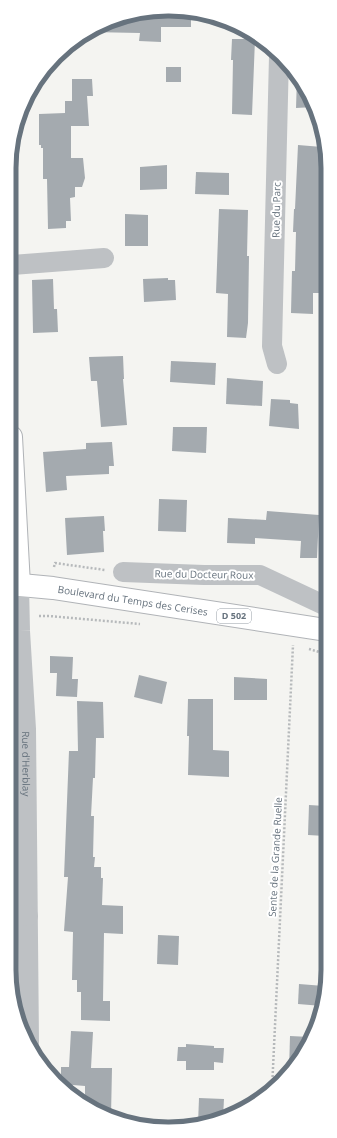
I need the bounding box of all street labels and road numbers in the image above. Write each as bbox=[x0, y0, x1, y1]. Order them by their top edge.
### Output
street label: Rue du Parc bbox=[269, 182, 283, 238]
street label: Rue du Docteur Roux bbox=[154, 566, 254, 582]
street label: Boulevard du Temps des Cerises bbox=[57, 582, 209, 619]
road number: D 502 bbox=[217, 609, 251, 623]
street label: Rue d'Herblay bbox=[19, 731, 34, 797]
street label: Sente de la Grande Ruelle bbox=[265, 796, 285, 917]

